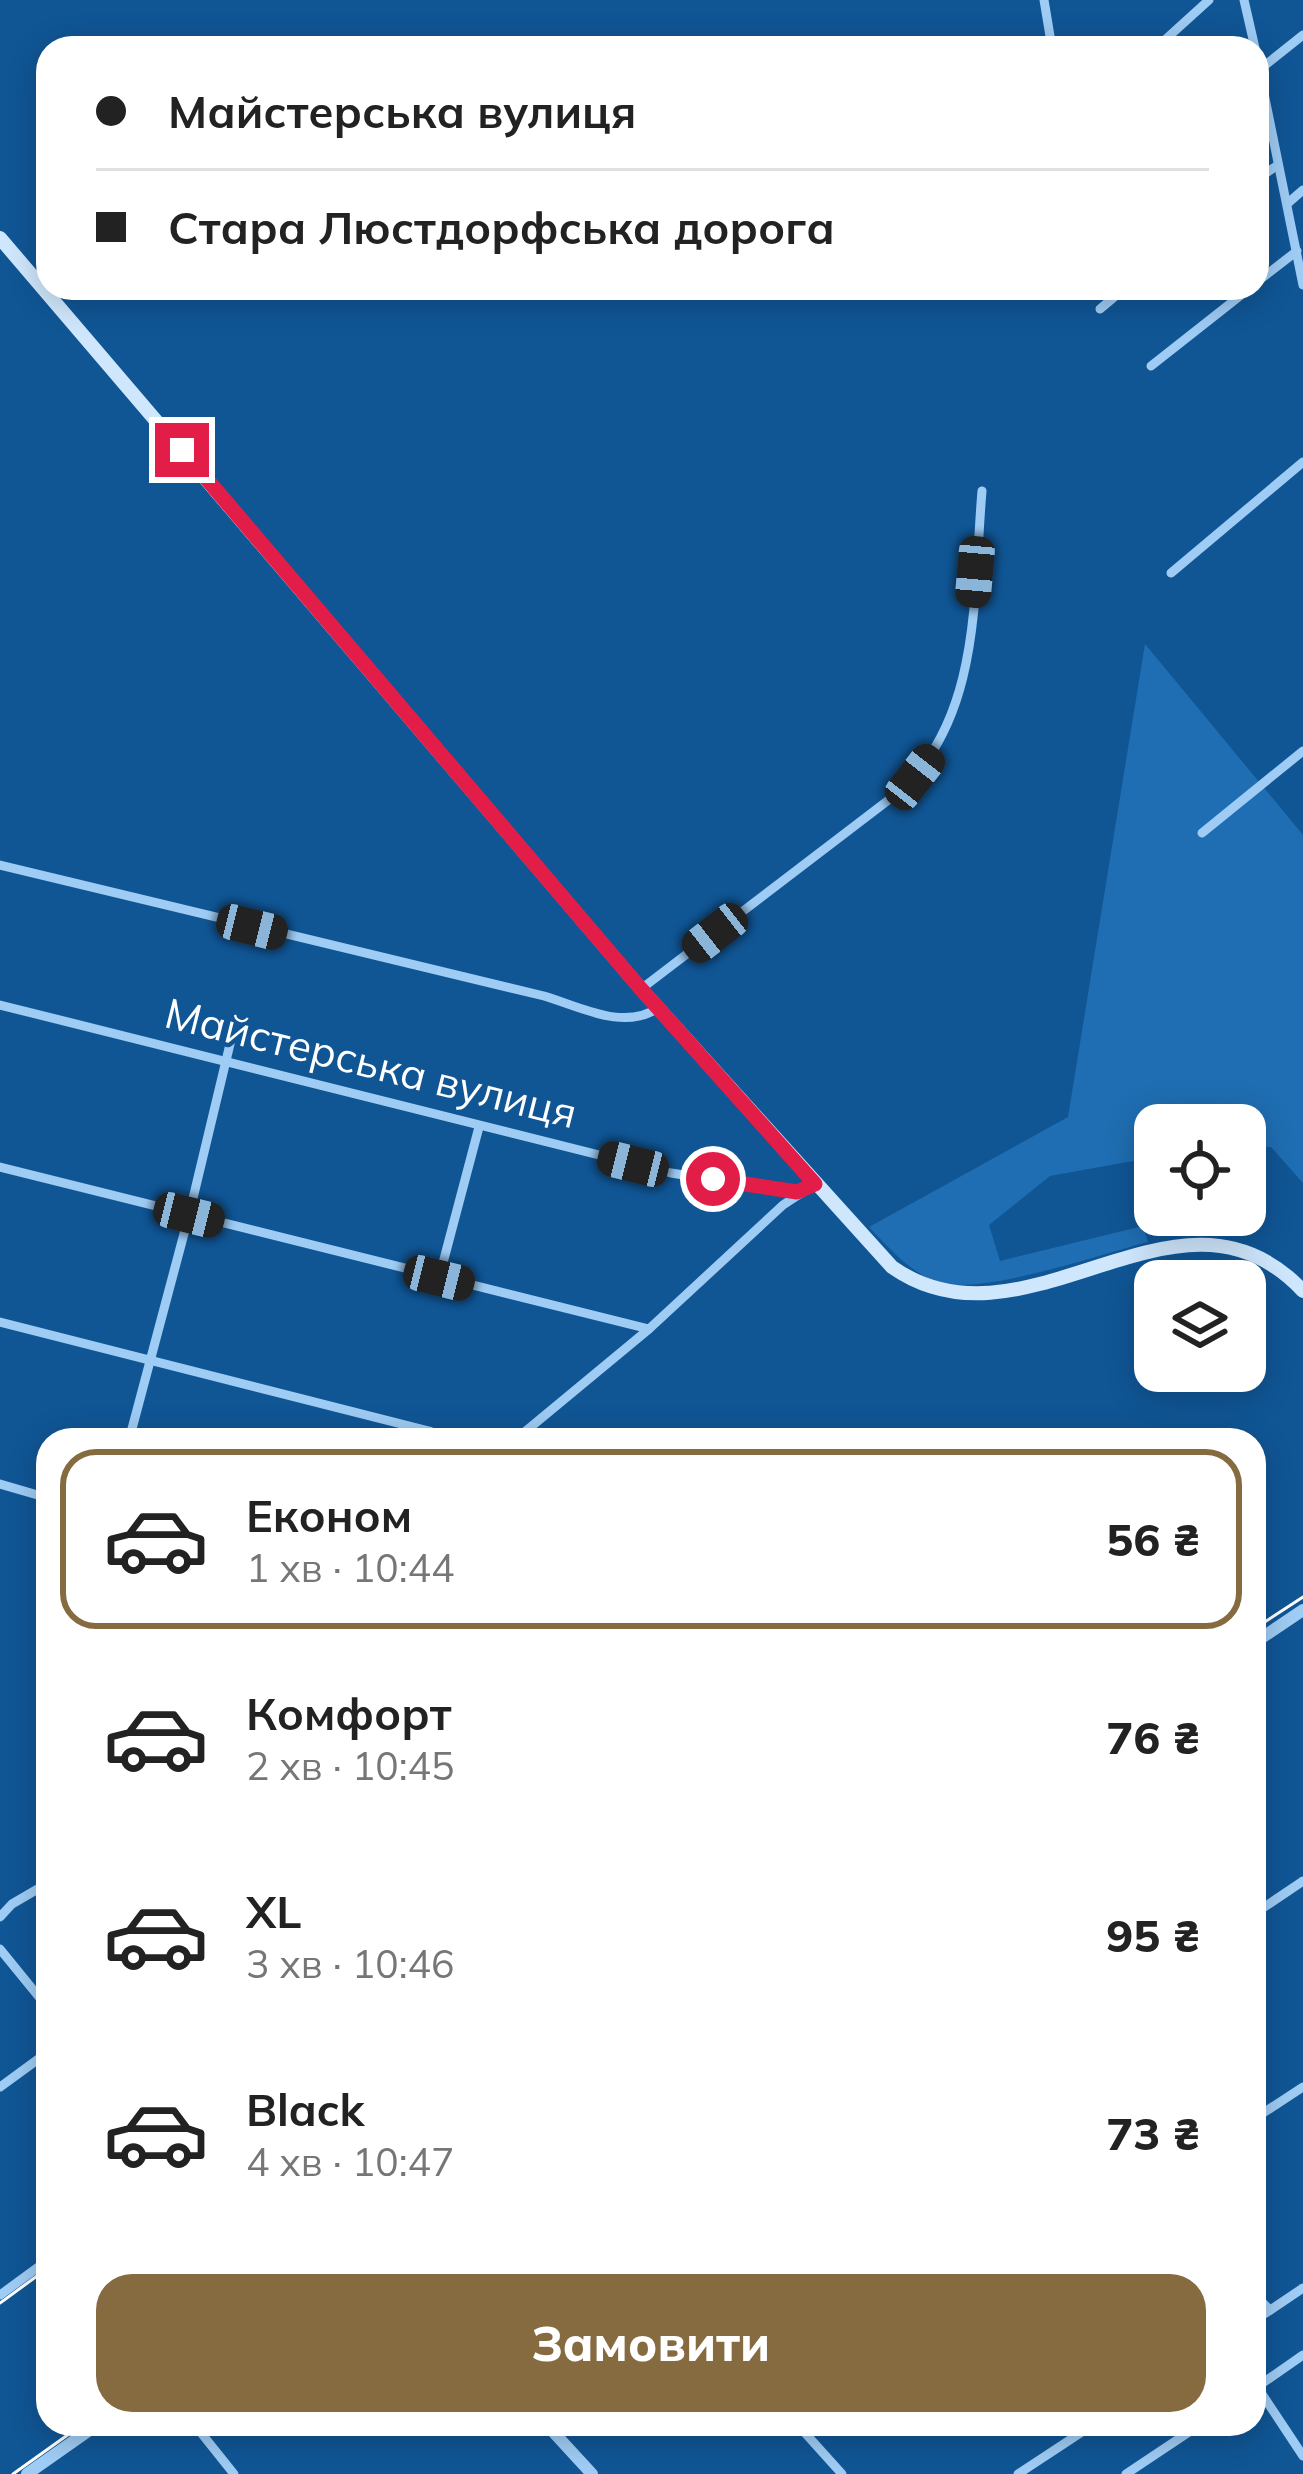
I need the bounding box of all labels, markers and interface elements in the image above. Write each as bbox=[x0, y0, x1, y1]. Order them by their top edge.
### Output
text: Майстерська вулиця bbox=[168, 83, 636, 139]
text: Стара Люстдорфська дорога bbox=[168, 199, 835, 255]
route end bbox=[155, 423, 209, 477]
car bbox=[954, 535, 996, 609]
car bbox=[879, 738, 951, 816]
car bbox=[676, 897, 754, 969]
car bbox=[213, 901, 291, 953]
street label: Майстерська вулиця bbox=[160, 986, 583, 1139]
map controls bbox=[1134, 1104, 1266, 1392]
button: locate bbox=[1134, 1104, 1266, 1236]
car bbox=[594, 1138, 672, 1190]
route start bbox=[686, 1152, 740, 1206]
car bbox=[150, 1189, 228, 1241]
car bbox=[400, 1252, 478, 1304]
button: layers bbox=[1134, 1260, 1266, 1392]
icon: car bbox=[102, 1485, 210, 1593]
text: Економ bbox=[246, 1487, 412, 1543]
text: 56 ₴ bbox=[1106, 1511, 1200, 1567]
text: 1 хв · 10:44 bbox=[246, 1543, 454, 1592]
icon: car bbox=[102, 1683, 210, 1791]
text: Комфорт bbox=[246, 1685, 452, 1741]
text: 76 ₴ bbox=[1106, 1709, 1200, 1765]
text: 2 хв · 10:45 bbox=[246, 1741, 454, 1790]
icon: car bbox=[102, 1881, 210, 1989]
text: XL bbox=[246, 1883, 301, 1939]
text: 95 ₴ bbox=[1106, 1907, 1200, 1963]
text: 3 хв · 10:46 bbox=[246, 1939, 454, 1988]
icon: car bbox=[102, 2079, 210, 2187]
text: Black bbox=[246, 2081, 364, 2137]
text: 73 ₴ bbox=[1106, 2105, 1200, 2161]
text: 4 хв · 10:47 bbox=[246, 2137, 454, 2186]
button: Замовити bbox=[96, 2274, 1206, 2412]

